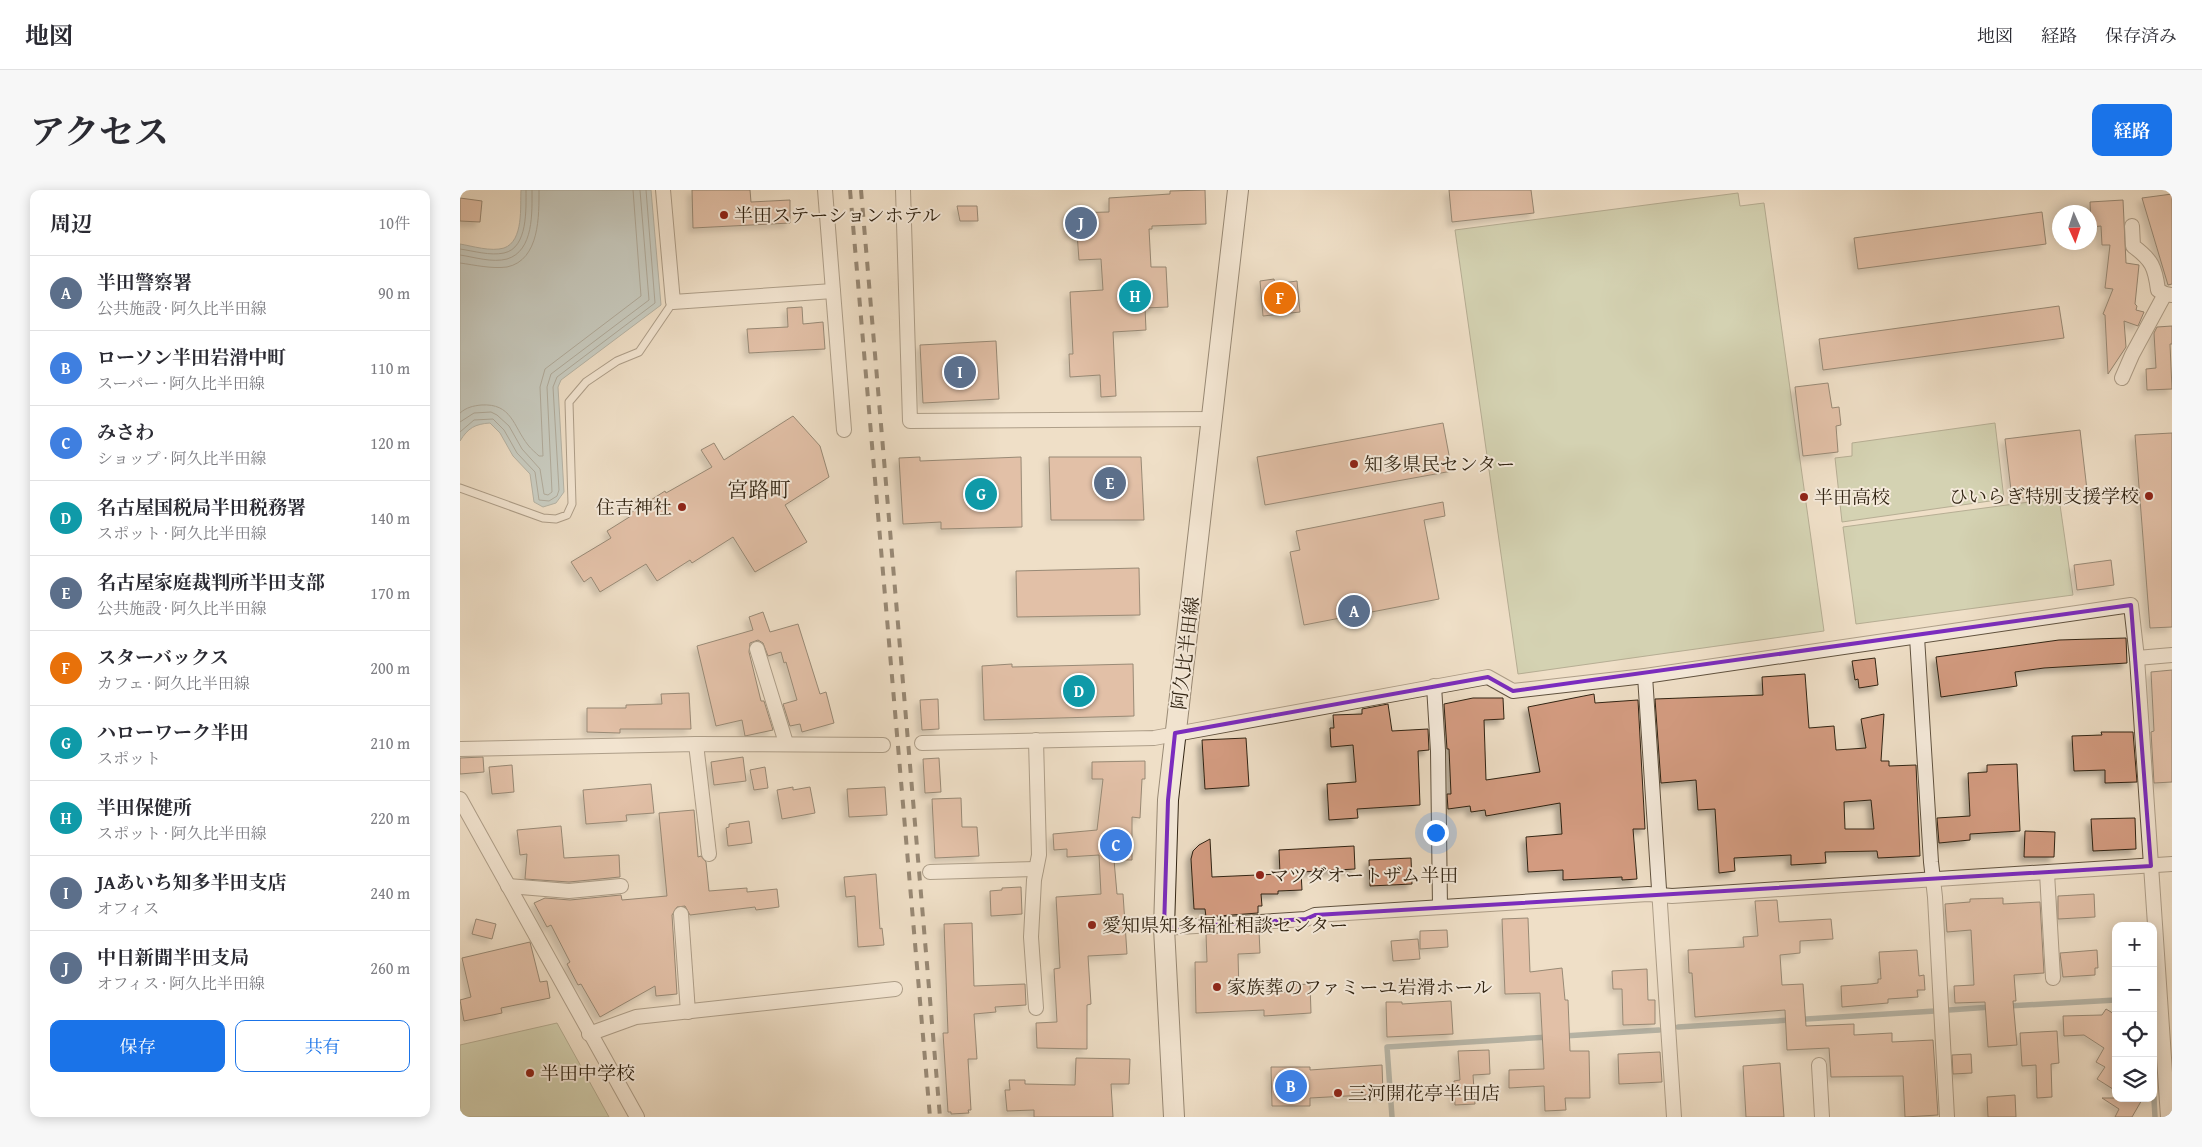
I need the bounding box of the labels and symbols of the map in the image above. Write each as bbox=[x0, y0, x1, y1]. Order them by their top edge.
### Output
place label: 半田ステーションホテル bbox=[734, 201, 941, 229]
pin: J bbox=[1065, 204, 1097, 242]
north arrow bbox=[2052, 205, 2097, 250]
marker: 半田ステーションホテル bbox=[718, 209, 730, 221]
pin: H bbox=[1119, 277, 1151, 315]
pin: F bbox=[1264, 279, 1296, 317]
pin: I bbox=[944, 353, 976, 391]
place label: 知多県民センター bbox=[1364, 450, 1515, 478]
marker: 知多県民センター bbox=[1348, 458, 1360, 470]
pin: E bbox=[1094, 464, 1126, 502]
district label: 宮路町 bbox=[728, 474, 791, 505]
pin: G bbox=[965, 475, 997, 513]
place label: ひいらぎ特別支援学校 bbox=[1949, 482, 2139, 510]
place label: 半田高校 bbox=[1814, 483, 1890, 511]
marker: ひいらぎ特別支援学校 bbox=[2143, 490, 2155, 502]
marker: 半田高校 bbox=[1798, 491, 1810, 503]
place label: 住吉神社 bbox=[596, 493, 672, 521]
marker: 住吉神社 bbox=[676, 501, 688, 513]
pin: A bbox=[1338, 592, 1370, 630]
street label: 阿久比半田線 bbox=[1164, 595, 1206, 711]
pin: D bbox=[1063, 672, 1095, 710]
your location bbox=[1423, 820, 1449, 846]
pin: C bbox=[1100, 826, 1132, 864]
place label: マツダオートザム半田 bbox=[1270, 861, 1458, 889]
marker: マツダオートザム半田 bbox=[1254, 869, 1266, 881]
place label: 愛知県知多福祉相談センター bbox=[1102, 911, 1348, 939]
marker: 愛知県知多福祉相談センター bbox=[1086, 919, 1098, 931]
place label: 家族葬のファミーユ岩滑ホール bbox=[1227, 973, 1492, 1001]
marker: 家族葬のファミーユ岩滑ホール bbox=[1211, 981, 1223, 993]
place label: 半田中学校 bbox=[540, 1059, 635, 1087]
marker: 半田中学校 bbox=[524, 1067, 536, 1079]
pin: B bbox=[1275, 1067, 1307, 1105]
place label: 三河開花亭半田店 bbox=[1348, 1079, 1500, 1107]
marker: 三河開花亭半田店 bbox=[1332, 1087, 1344, 1099]

